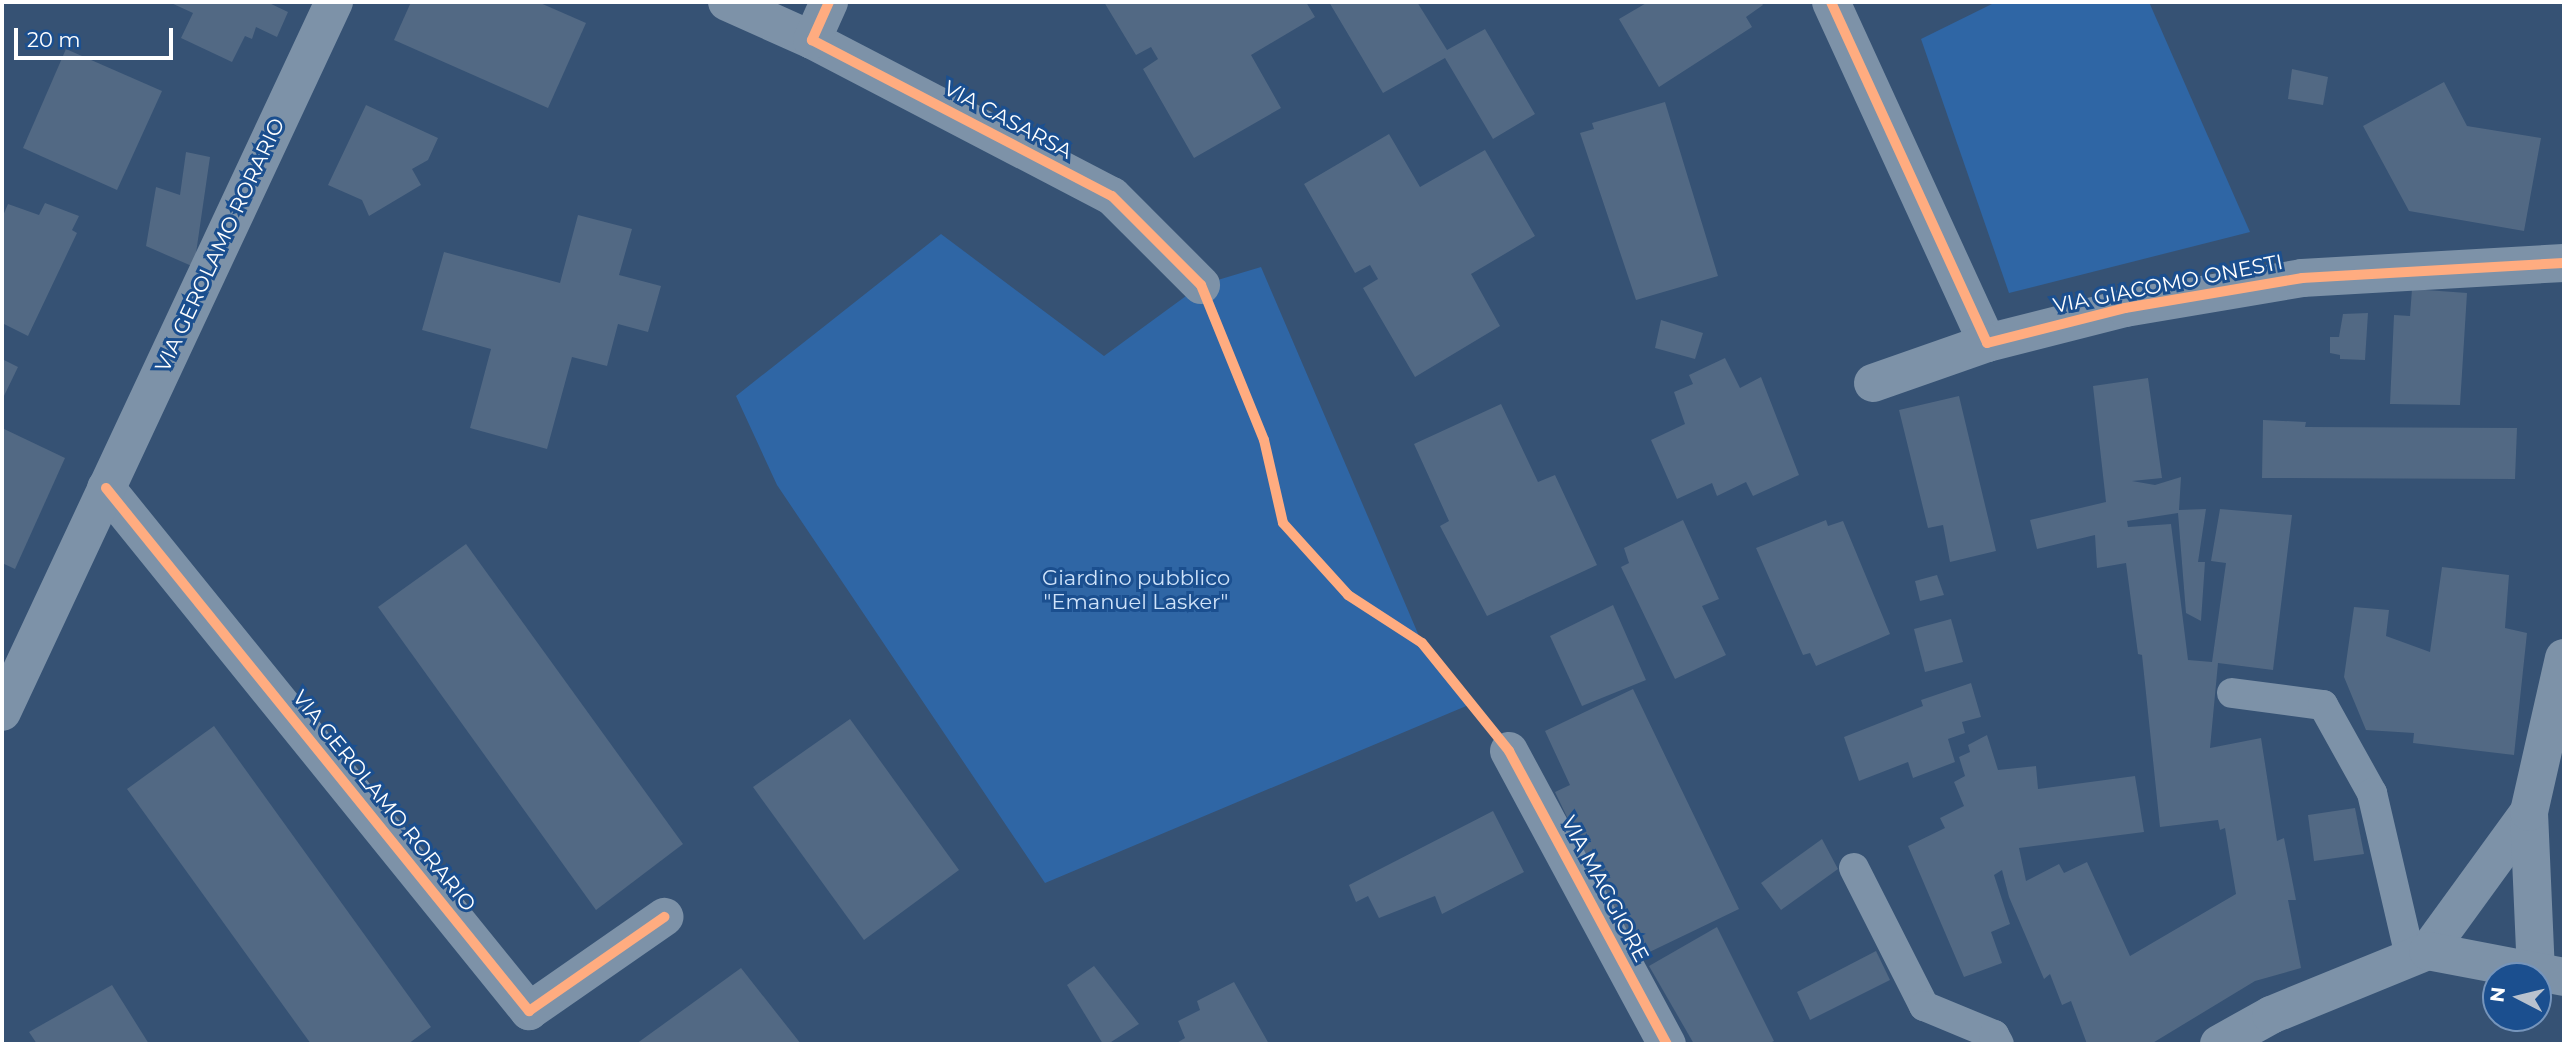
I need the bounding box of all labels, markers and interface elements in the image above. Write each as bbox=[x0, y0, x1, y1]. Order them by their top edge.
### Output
scale bar bbox=[18, 14, 177, 58]
text: 20 m bbox=[27, 27, 81, 52]
street label: VIA CASARSA bbox=[939, 76, 1077, 164]
street label: VIA GEROLAMO RORARIO bbox=[150, 114, 290, 376]
street label: VIA GIACOMO ONESTI bbox=[2051, 249, 2285, 319]
park label: Giardino pubblico "Emanuel Lasker" bbox=[1042, 565, 1230, 615]
street label: VIA GEROLAMO RORARIO bbox=[287, 685, 481, 917]
street label: VIA MAGGIORE bbox=[1556, 812, 1654, 966]
north arrow bbox=[2482, 962, 2552, 1032]
text: N bbox=[2485, 986, 2510, 1004]

